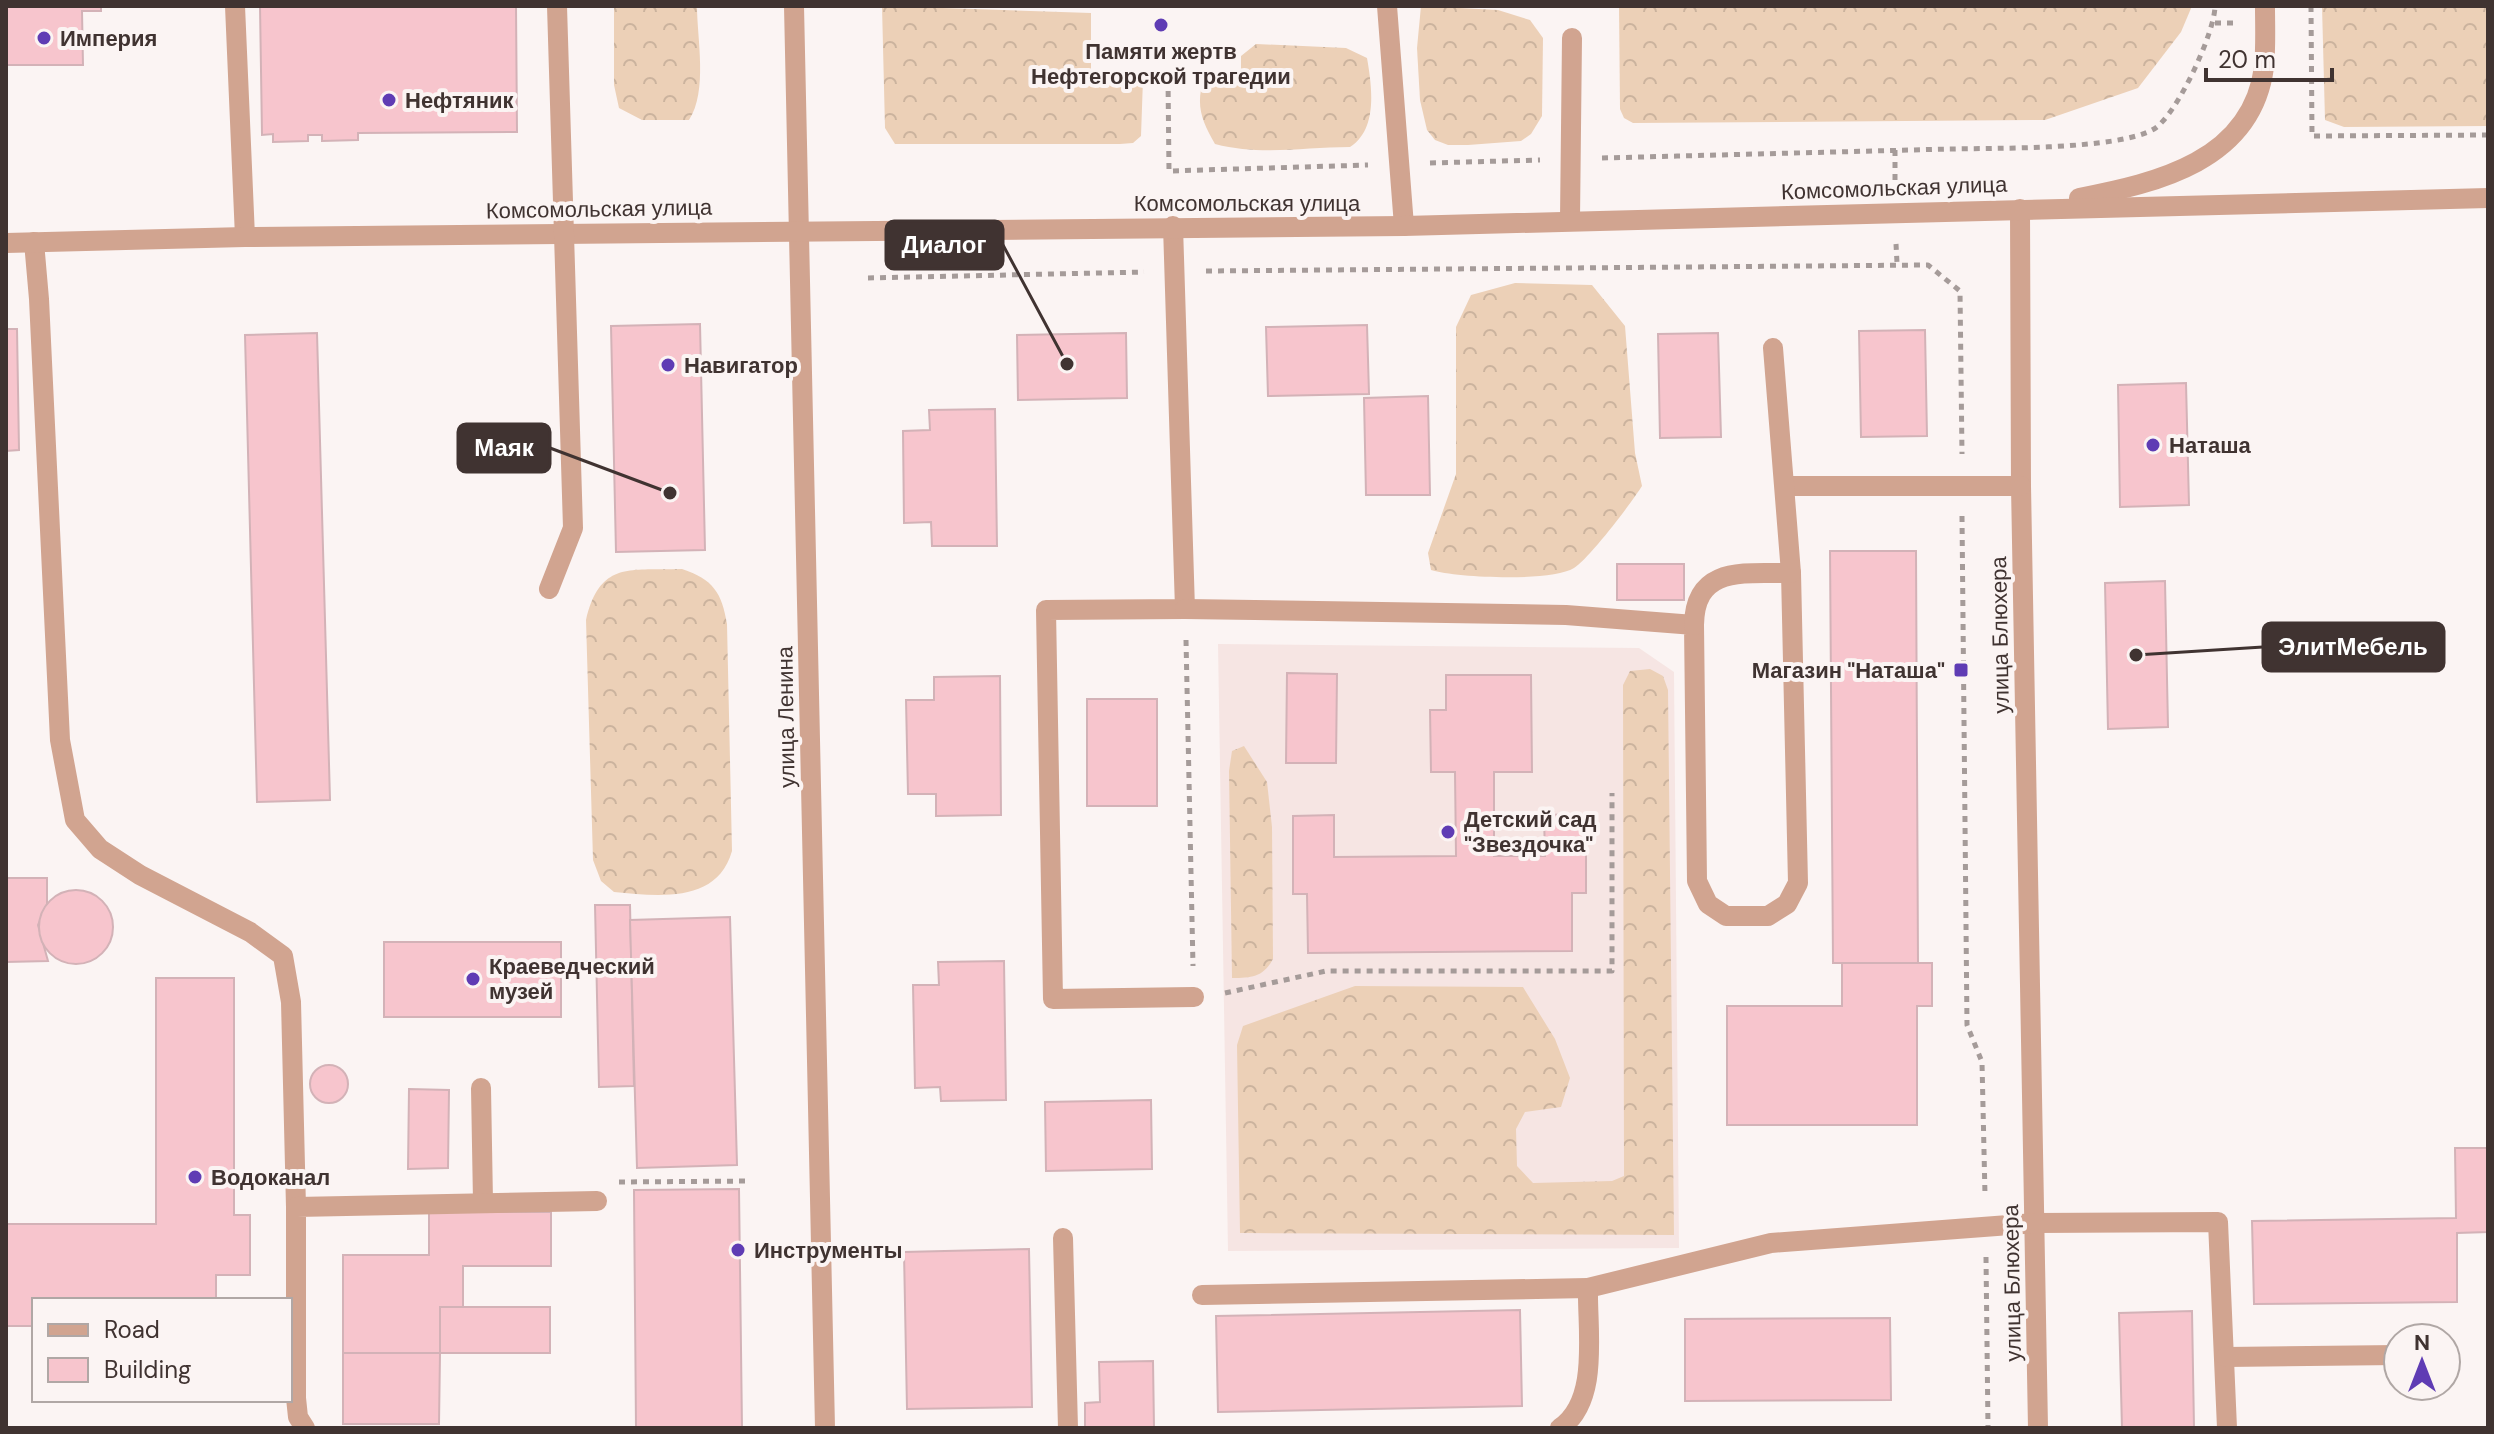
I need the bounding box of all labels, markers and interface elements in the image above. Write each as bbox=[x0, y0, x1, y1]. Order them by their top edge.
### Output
marker: Памяти жертв Нефтегорской трагедии bbox=[1152, 16, 1170, 34]
place label: Империя bbox=[60, 24, 157, 53]
marker: Империя bbox=[35, 29, 53, 47]
scale bar bbox=[2206, 32, 2332, 82]
place label: Памяти жертв Нефтегорской трагедии bbox=[1031, 37, 1291, 91]
text: 20 m bbox=[2218, 44, 2276, 75]
place label: Нефтяник bbox=[405, 86, 515, 115]
marker: Нефтяник bbox=[380, 91, 398, 109]
street label: Комсомольская улица bbox=[1780, 170, 2008, 206]
street label: Комсомольская улица bbox=[1134, 189, 1361, 218]
street label: Комсомольская улица bbox=[486, 193, 713, 225]
callout: Диалог bbox=[886, 221, 1003, 269]
text: Диалог bbox=[902, 229, 986, 260]
place label: Навигатор bbox=[684, 351, 798, 380]
marker: Навигатор bbox=[659, 356, 677, 374]
callout: Маяк bbox=[458, 424, 550, 472]
place label: Наташа bbox=[2169, 431, 2251, 460]
text: Маяк bbox=[474, 432, 535, 463]
marker: Наташа bbox=[2144, 436, 2162, 454]
street label: улица Блюхера bbox=[1984, 555, 2016, 714]
callout: ЭлитМебель bbox=[2263, 623, 2444, 671]
text: ЭлитМебель bbox=[2278, 631, 2428, 662]
street label: улица Ленина bbox=[770, 645, 802, 788]
place label: Магазин "Наташа" bbox=[1752, 656, 1945, 685]
marker: Магазин "Наташа" bbox=[1952, 661, 1970, 679]
place label: Детский сад "Звездочка" bbox=[1464, 805, 1597, 859]
marker: Детский сад "Звездочка" bbox=[1439, 823, 1457, 841]
place label: Краеведческий музей bbox=[489, 952, 655, 1006]
marker: Краеведческий музей bbox=[464, 970, 482, 988]
place label: Водоканал bbox=[211, 1163, 330, 1192]
marker: Водоканал bbox=[186, 1168, 204, 1186]
street label: улица Блюхера bbox=[1996, 1203, 2028, 1362]
place label: Инструменты bbox=[754, 1236, 903, 1265]
marker: Инструменты bbox=[729, 1241, 747, 1259]
legend bbox=[32, 1298, 292, 1402]
text: Road bbox=[104, 1314, 160, 1345]
north arrow bbox=[2382, 1322, 2462, 1402]
text: N bbox=[2414, 1328, 2430, 1357]
text: Building bbox=[104, 1354, 191, 1385]

